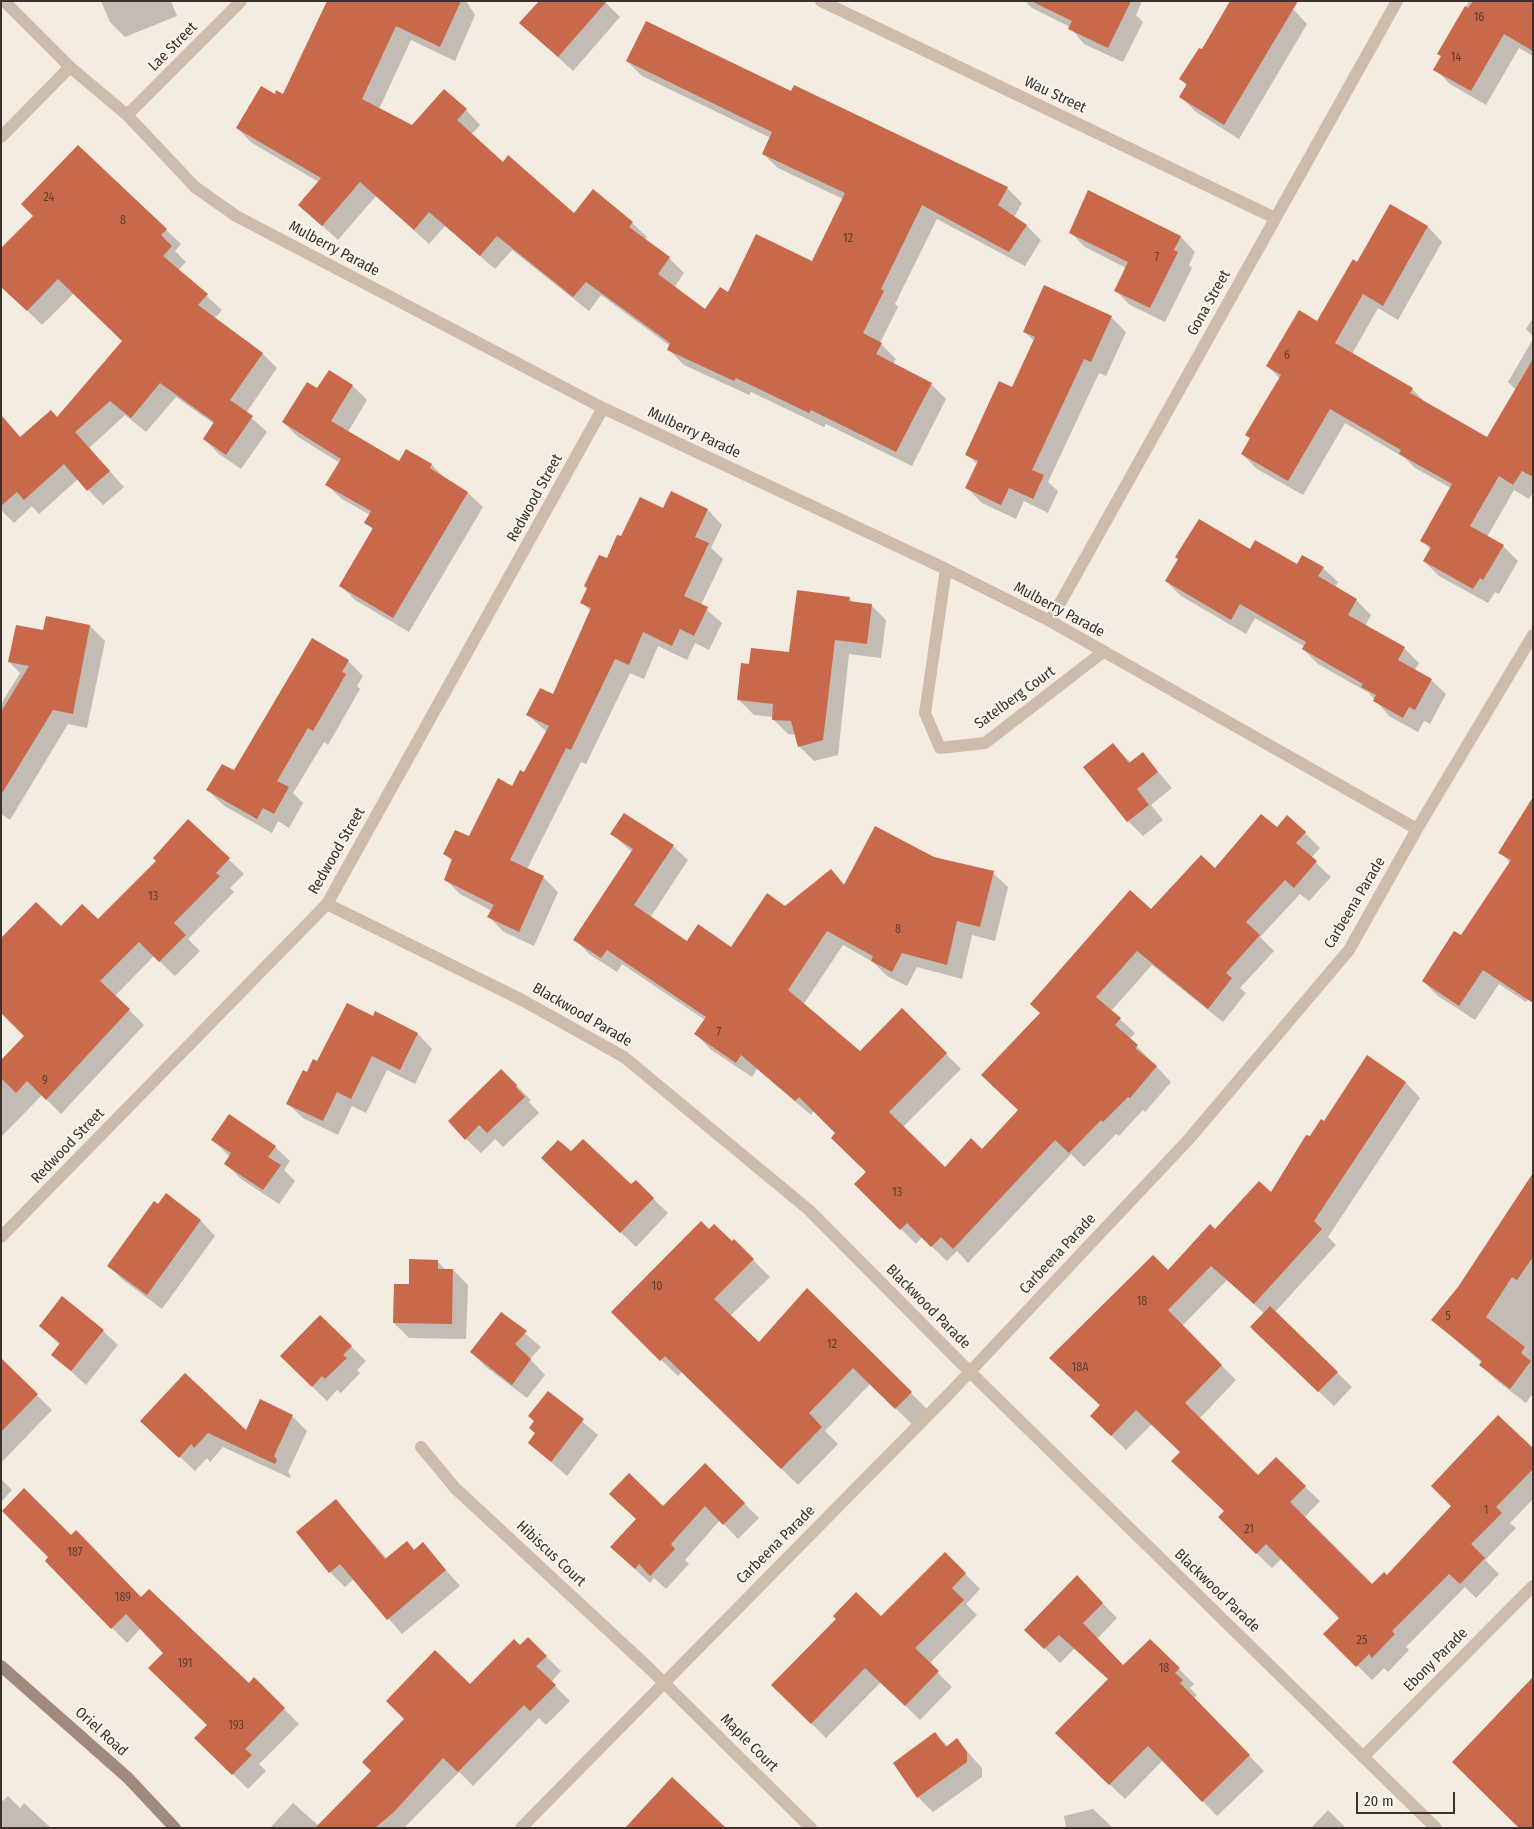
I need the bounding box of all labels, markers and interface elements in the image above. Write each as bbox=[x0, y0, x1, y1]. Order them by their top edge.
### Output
house number: 16 bbox=[1474, 11, 1484, 25]
street label: Lae Street bbox=[145, 19, 201, 75]
house number: 14 bbox=[1451, 51, 1461, 65]
street label: Wau Street bbox=[1021, 73, 1089, 117]
house number: 24 bbox=[44, 191, 54, 205]
house number: 8 bbox=[120, 214, 126, 228]
street label: Mulberry Parade bbox=[285, 217, 383, 281]
house number: 12 bbox=[843, 232, 853, 246]
house number: 7 bbox=[1155, 251, 1159, 265]
street label: Gona Street bbox=[1184, 267, 1234, 339]
house number: 6 bbox=[1284, 349, 1290, 363]
street label: Mulberry Parade bbox=[645, 404, 743, 462]
street label: Redwood Street bbox=[504, 451, 566, 545]
street label: Mulberry Parade bbox=[1010, 578, 1108, 642]
street label: Satelberg Court bbox=[971, 663, 1059, 733]
street label: Redwood Street bbox=[305, 804, 369, 898]
street label: Carbeena Parade bbox=[1321, 854, 1389, 952]
house number: 13 bbox=[148, 890, 158, 904]
house number: 8 bbox=[895, 923, 901, 937]
street label: Blackwood Parade bbox=[529, 979, 635, 1051]
house number: 7 bbox=[717, 1026, 721, 1040]
house number: 9 bbox=[42, 1074, 48, 1088]
street label: Redwood Street bbox=[28, 1105, 108, 1187]
house number: 13 bbox=[892, 1186, 902, 1200]
street label: Carbeena Parade bbox=[1016, 1210, 1100, 1298]
street label: Blackwood Parade bbox=[882, 1261, 974, 1353]
house number: 10 bbox=[652, 1280, 662, 1294]
house number: 18 bbox=[1137, 1295, 1147, 1309]
house number: 5 bbox=[1445, 1310, 1451, 1324]
house number: 12 bbox=[827, 1338, 837, 1352]
house number: 18A bbox=[1072, 1361, 1088, 1375]
street label: Carbeena Parade bbox=[733, 1502, 819, 1588]
house number: 1 bbox=[1484, 1504, 1488, 1518]
street label: Hibiscus Court bbox=[513, 1517, 589, 1591]
house number: 21 bbox=[1244, 1523, 1254, 1537]
house number: 187 bbox=[67, 1546, 83, 1560]
street label: Blackwood Parade bbox=[1170, 1546, 1264, 1636]
house number: 189 bbox=[115, 1591, 131, 1605]
street label: Ebony Parade bbox=[1400, 1624, 1472, 1696]
house number: 25 bbox=[1357, 1634, 1367, 1648]
house number: 191 bbox=[178, 1657, 192, 1671]
house number: 18 bbox=[1159, 1662, 1169, 1676]
street label: Oriel Road bbox=[71, 1704, 131, 1760]
street label: Maple Court bbox=[716, 1710, 782, 1776]
house number: 193 bbox=[228, 1719, 244, 1733]
scale bar bbox=[1359, 1782, 1458, 1814]
text: 20 m bbox=[1364, 1792, 1394, 1810]

